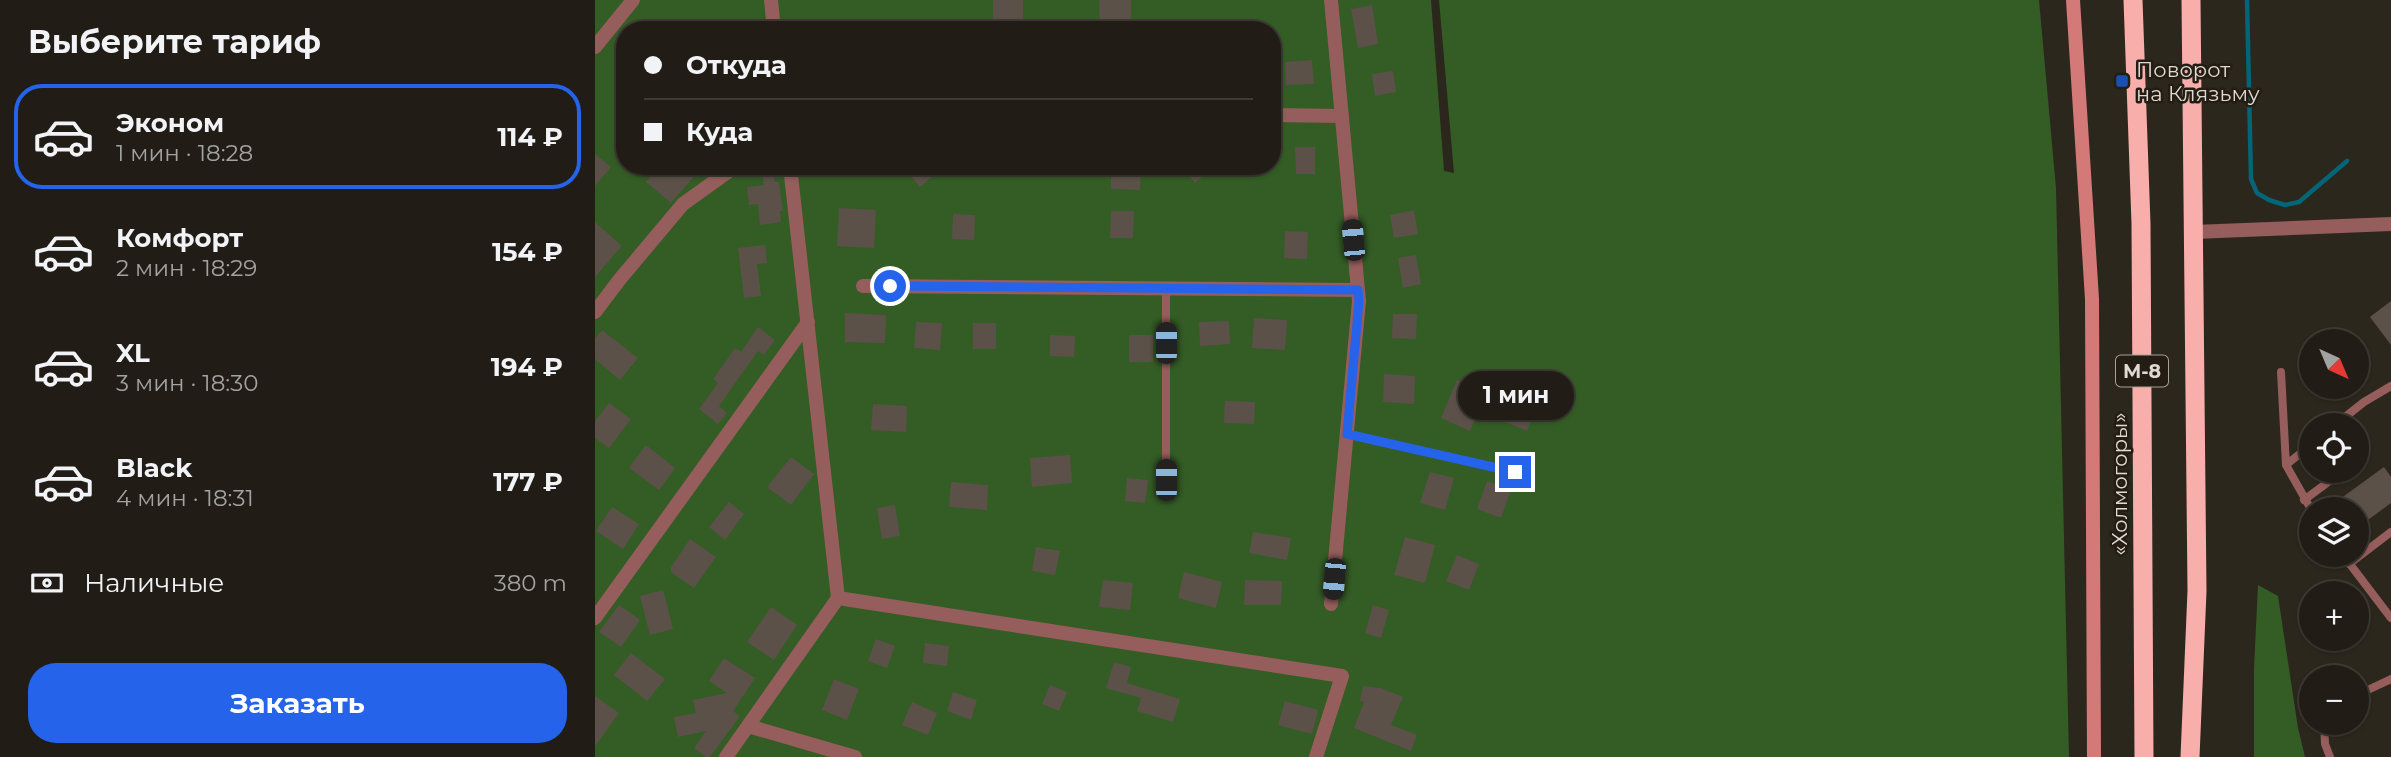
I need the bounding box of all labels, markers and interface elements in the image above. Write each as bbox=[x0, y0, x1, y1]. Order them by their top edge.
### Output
text: Выберите тариф bbox=[28, 22, 321, 61]
text: Откуда bbox=[686, 49, 787, 81]
place label: Поворот на Клязьму bbox=[2136, 57, 2260, 106]
marker: Поворот на Клязьму bbox=[2114, 73, 2130, 89]
icon: car bbox=[32, 105, 95, 168]
text: Эконом bbox=[116, 107, 224, 139]
text: Куда bbox=[686, 116, 753, 148]
text: 114 ₽ bbox=[497, 121, 563, 153]
text: 1 мин · 18:28 bbox=[116, 139, 253, 167]
car bbox=[1341, 218, 1366, 262]
icon: car bbox=[32, 220, 95, 283]
text: Комфорт bbox=[116, 222, 243, 254]
text: 154 ₽ bbox=[492, 236, 563, 268]
text: 2 мин · 18:29 bbox=[116, 254, 257, 282]
route start bbox=[874, 270, 906, 302]
car bbox=[1156, 322, 1177, 364]
north arrow bbox=[2299, 329, 2369, 399]
map controls bbox=[2299, 329, 2369, 735]
icon: car bbox=[32, 335, 95, 398]
text: XL bbox=[116, 337, 150, 369]
text: 194 ₽ bbox=[491, 351, 563, 383]
road number: М-8 bbox=[2116, 356, 2168, 386]
text: 3 мин · 18:30 bbox=[116, 369, 258, 397]
callout: 1 мин bbox=[1457, 370, 1573, 420]
text: 1 мин bbox=[1483, 381, 1549, 409]
street label: «Холмогоры» bbox=[2107, 412, 2132, 556]
button: locate bbox=[2299, 413, 2369, 483]
icon: car bbox=[32, 450, 95, 513]
text: Black bbox=[116, 452, 192, 484]
route end bbox=[1499, 456, 1531, 488]
car bbox=[1156, 459, 1177, 501]
text: 177 ₽ bbox=[493, 466, 563, 498]
text: 4 мин · 18:31 bbox=[116, 484, 254, 512]
button: layers bbox=[2299, 497, 2369, 567]
car bbox=[1322, 557, 1347, 601]
icon: cash bbox=[28, 564, 66, 602]
text: Наличные bbox=[84, 567, 224, 599]
text: 380 m bbox=[494, 569, 567, 597]
button: + bbox=[2299, 581, 2369, 651]
button: Заказать bbox=[28, 663, 567, 743]
button: − bbox=[2299, 665, 2369, 735]

